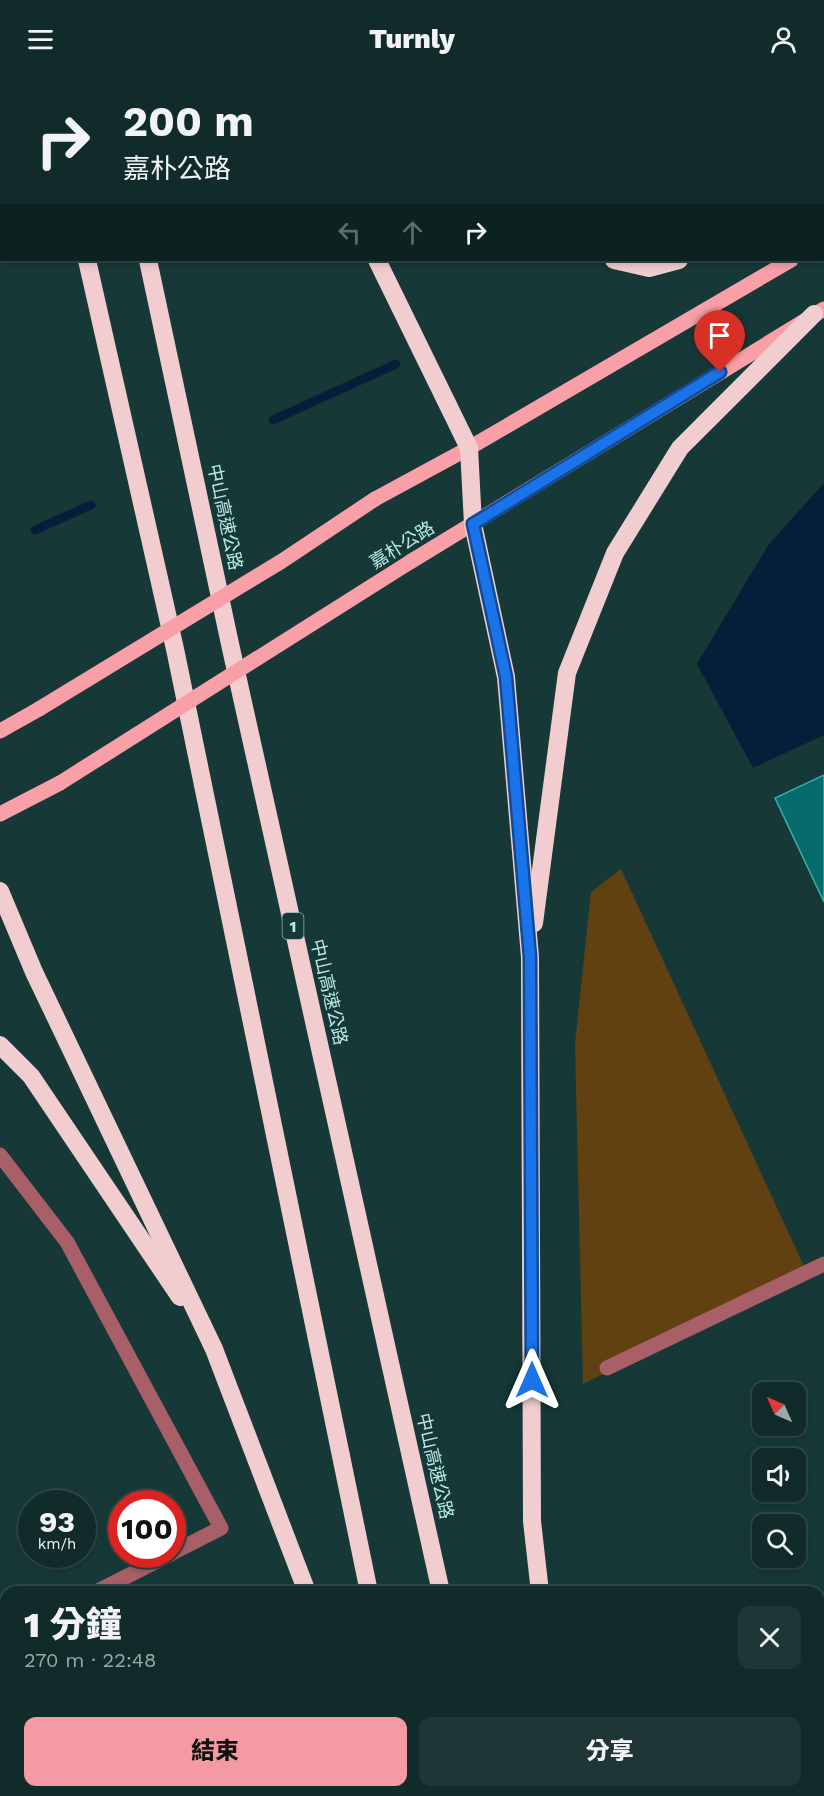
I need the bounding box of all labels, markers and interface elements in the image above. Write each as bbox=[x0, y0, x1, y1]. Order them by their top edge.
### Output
icon: menu bbox=[24, 23, 57, 56]
text: Turnly bbox=[369, 23, 455, 55]
icon: person bbox=[767, 23, 800, 56]
text: 200 m bbox=[123, 97, 254, 146]
icon: right bbox=[24, 102, 102, 180]
text: 嘉朴公路 bbox=[123, 153, 231, 185]
icon: left bbox=[333, 216, 366, 249]
icon: ahead bbox=[396, 216, 429, 249]
icon: right bbox=[459, 216, 492, 249]
pin bbox=[694, 310, 745, 372]
icon: arrive bbox=[703, 319, 736, 352]
street label: 中山高速公路 bbox=[204, 462, 247, 572]
street label: 嘉朴公路 bbox=[366, 517, 438, 573]
road number: 1 bbox=[282, 913, 304, 939]
street label: 中山高速公路 bbox=[307, 937, 352, 1047]
position arrow bbox=[500, 1348, 564, 1412]
north arrow bbox=[752, 1382, 806, 1436]
map controls bbox=[752, 1382, 806, 1568]
street label: 中山高速公路 bbox=[413, 1411, 458, 1521]
button: sound bbox=[752, 1448, 806, 1502]
speed limit sign: 100 bbox=[108, 1490, 186, 1568]
text: 93 bbox=[39, 1504, 75, 1539]
button: search bbox=[752, 1514, 806, 1568]
text: km/h bbox=[38, 1535, 76, 1553]
text: 1 分鐘 bbox=[24, 1604, 122, 1646]
button: close bbox=[738, 1606, 801, 1669]
text: 270 m · 22:48 bbox=[24, 1648, 156, 1672]
button: 結束 bbox=[24, 1717, 407, 1786]
button: 分享 bbox=[419, 1717, 801, 1786]

